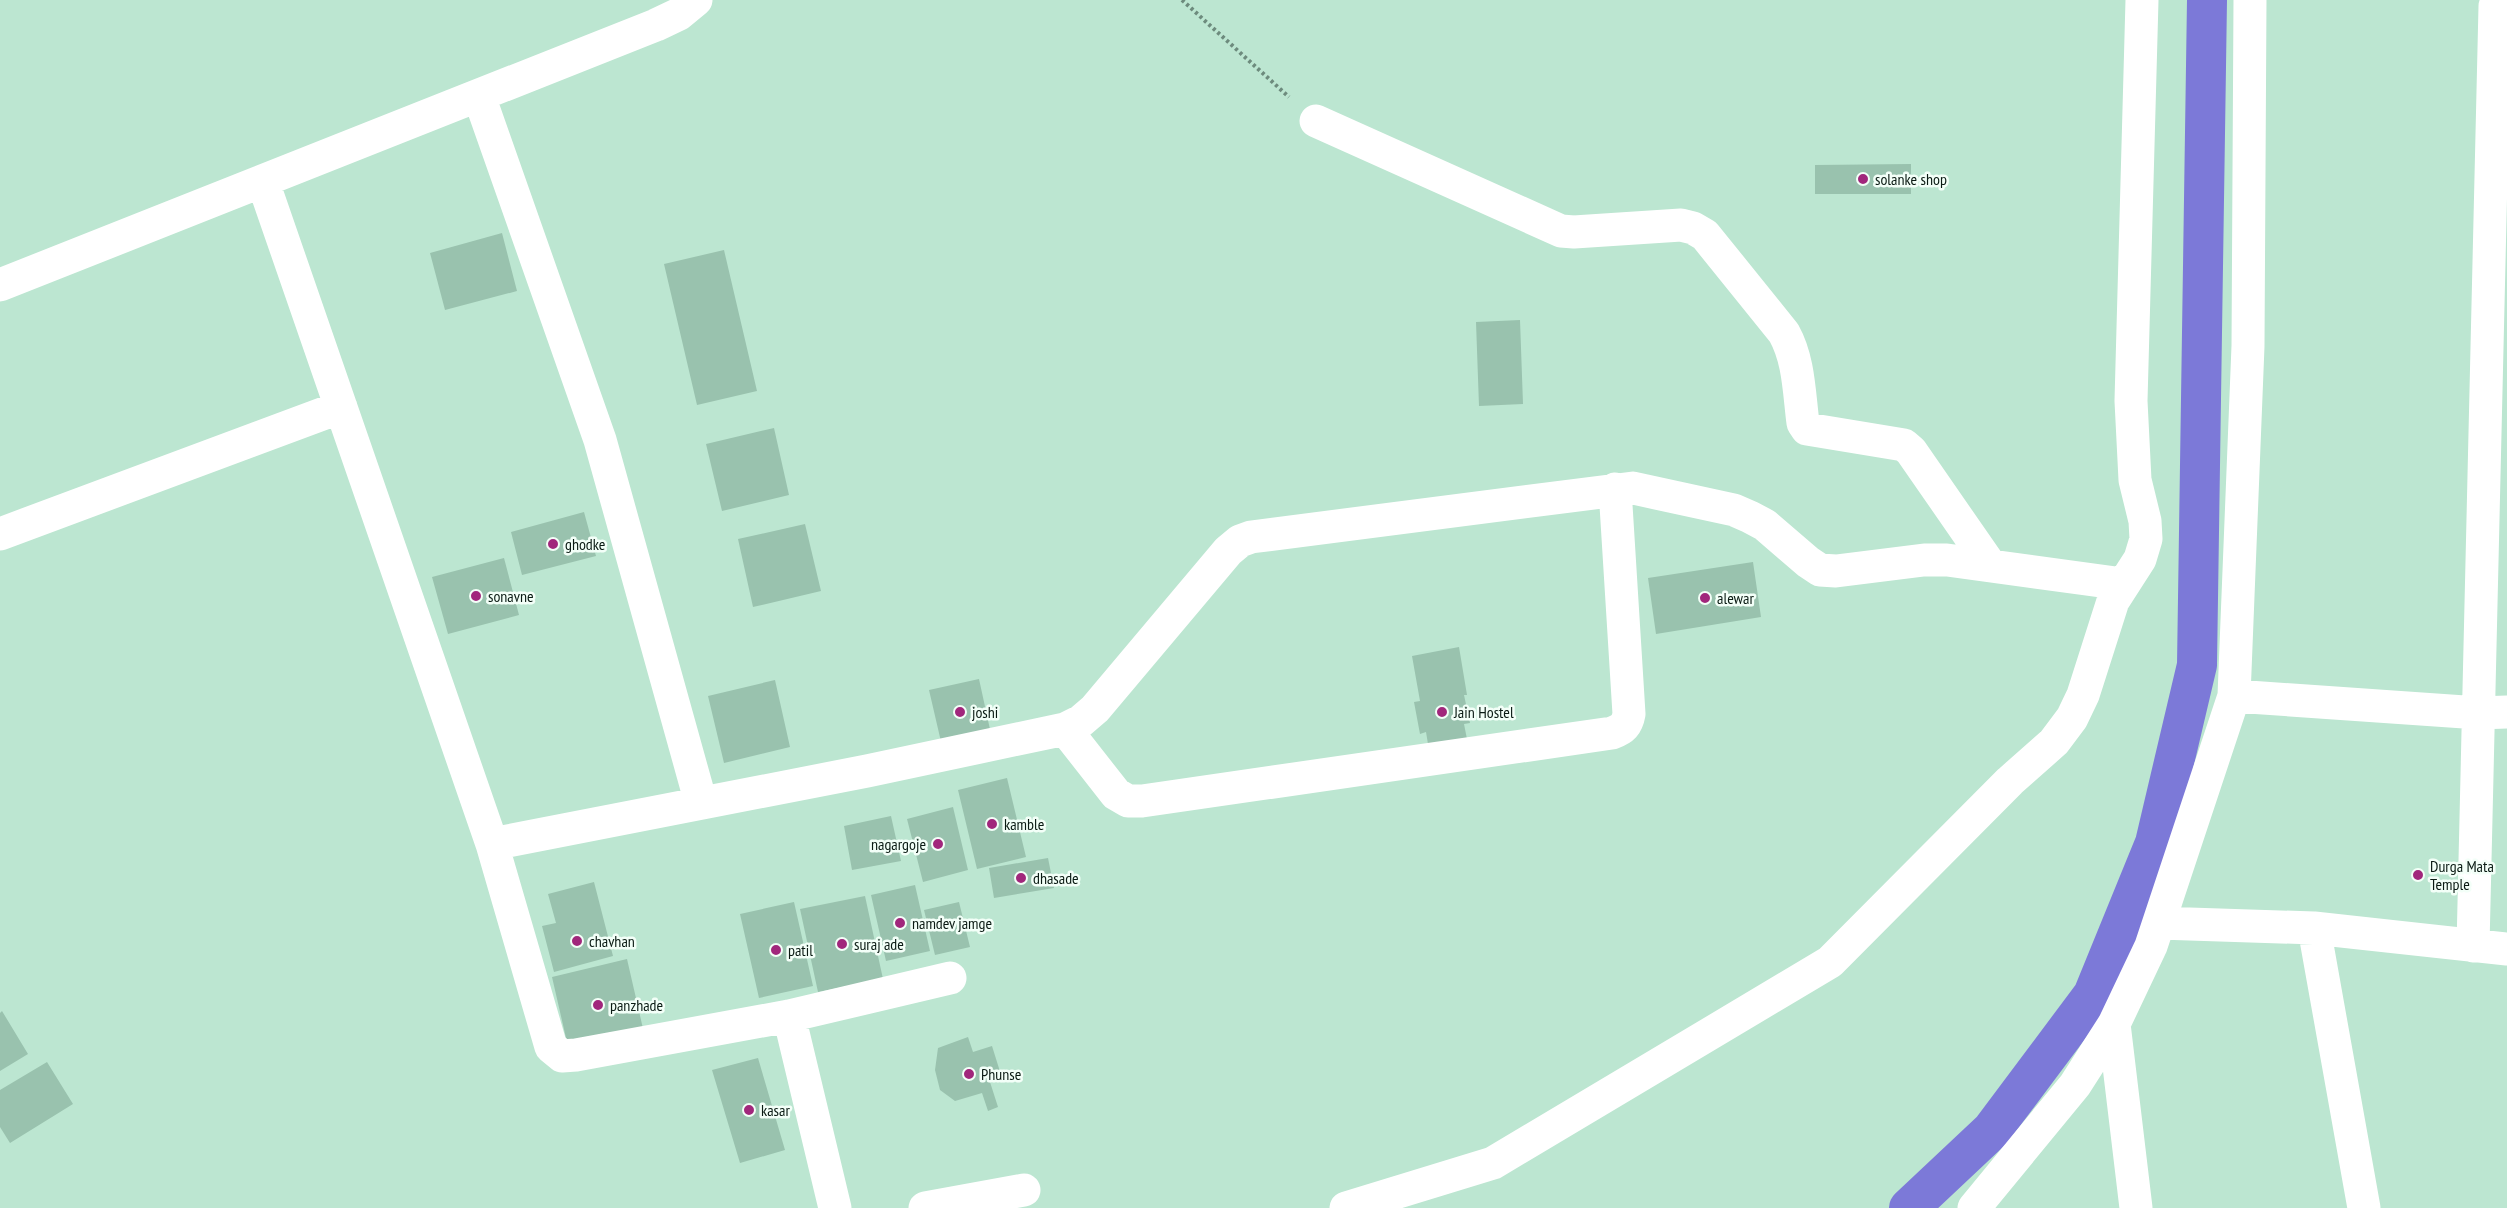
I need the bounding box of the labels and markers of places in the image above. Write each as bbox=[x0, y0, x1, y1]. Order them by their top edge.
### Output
place label: solanke shop bbox=[1875, 169, 1947, 189]
marker: solanke shop bbox=[1856, 172, 1870, 186]
place label: ghodke bbox=[565, 534, 605, 554]
marker: ghodke bbox=[546, 537, 560, 551]
place label: sonavne bbox=[488, 586, 534, 606]
place label: alewar bbox=[1717, 588, 1754, 608]
marker: sonavne bbox=[469, 589, 483, 603]
marker: alewar bbox=[1698, 591, 1712, 605]
place label: joshi bbox=[972, 702, 998, 722]
place label: Jain Hostel bbox=[1453, 702, 1514, 722]
marker: joshi bbox=[953, 705, 967, 719]
marker: Jain Hostel bbox=[1435, 705, 1449, 719]
place label: kamble bbox=[1004, 814, 1044, 834]
marker: kamble bbox=[985, 817, 999, 831]
place label: nagargoje bbox=[871, 834, 926, 854]
marker: nagargoje bbox=[931, 837, 945, 851]
place label: Durga Mata Temple bbox=[2430, 856, 2494, 894]
place label: dhasade bbox=[1033, 868, 1079, 888]
marker: Durga Mata Temple bbox=[2411, 868, 2425, 882]
marker: dhasade bbox=[1014, 871, 1028, 885]
place label: namdev jamge bbox=[912, 913, 992, 933]
marker: namdev jamge bbox=[893, 916, 907, 930]
place label: chavhan bbox=[589, 931, 635, 951]
marker: chavhan bbox=[570, 934, 584, 948]
place label: suraj ade bbox=[854, 934, 904, 954]
marker: suraj ade bbox=[835, 937, 849, 951]
place label: patil bbox=[788, 940, 813, 960]
marker: patil bbox=[769, 943, 783, 957]
place label: panzhade bbox=[610, 995, 663, 1015]
marker: panzhade bbox=[591, 998, 605, 1012]
place label: Phunse bbox=[981, 1064, 1021, 1084]
marker: Phunse bbox=[962, 1067, 976, 1081]
place label: kasar bbox=[761, 1100, 790, 1120]
marker: kasar bbox=[742, 1103, 756, 1117]

